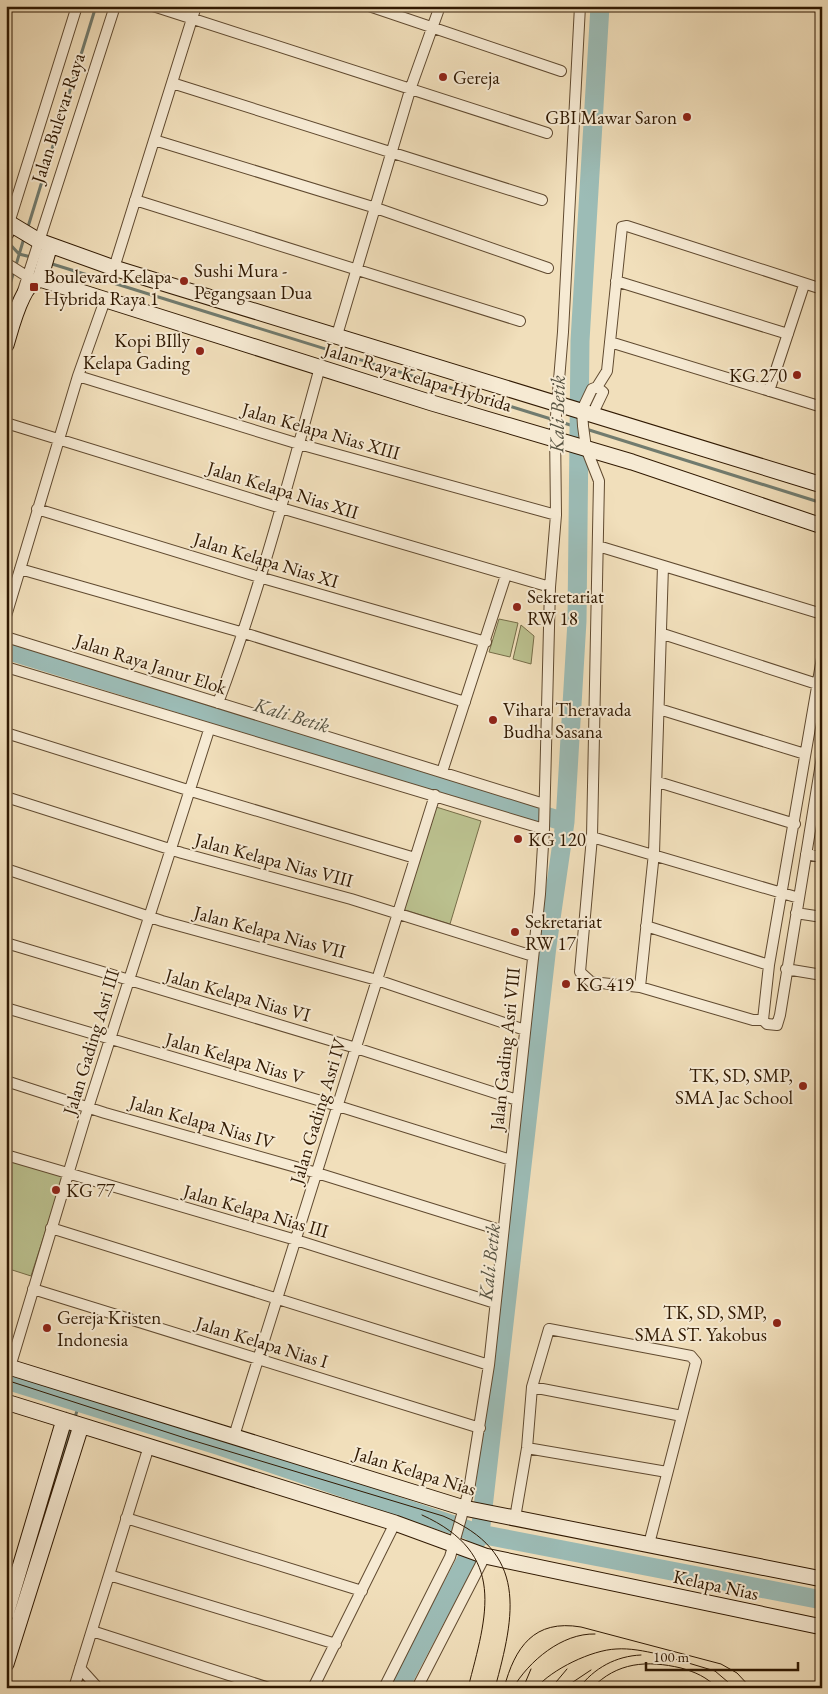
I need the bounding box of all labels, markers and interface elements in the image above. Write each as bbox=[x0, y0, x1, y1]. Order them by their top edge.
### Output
street label: Jalan Bulevar Raya bbox=[25, 49, 91, 188]
place label: Gereja bbox=[453, 65, 500, 90]
marker: Gereja bbox=[437, 71, 449, 83]
place label: GBI Mawar Saron bbox=[545, 105, 677, 130]
marker: GBI Mawar Saron bbox=[681, 111, 693, 123]
place label: Sushi Mura - Pegangsaan Dua bbox=[194, 258, 313, 305]
place label: Boulevard Kelapa Hybrida Raya 1 bbox=[44, 264, 172, 311]
marker: Sushi Mura - Pegangsaan Dua bbox=[178, 275, 190, 287]
marker: Boulevard Kelapa Hybrida Raya 1 bbox=[28, 281, 40, 293]
place label: Kopi BIlly Kelapa Gading bbox=[83, 328, 191, 375]
street label: Jalan Raya Kelapa Hybrida bbox=[319, 336, 515, 418]
marker: Kopi BIlly Kelapa Gading bbox=[194, 345, 206, 357]
place label: KG 270 bbox=[729, 363, 787, 388]
marker: KG 270 bbox=[791, 369, 803, 381]
water label: Kali Betik bbox=[543, 375, 571, 454]
street label: Jalan Kelapa Nias XIII bbox=[237, 396, 403, 466]
street label: Jalan Kelapa Nias XII bbox=[202, 455, 362, 525]
street label: Jalan Kelapa Nias XI bbox=[188, 525, 342, 594]
place label: Sekretariat RW 18 bbox=[527, 584, 604, 631]
marker: Sekretariat RW 18 bbox=[511, 601, 523, 613]
street label: Jalan Raya Janur Elok bbox=[70, 627, 231, 701]
water label: Kali Betik bbox=[250, 691, 333, 739]
place label: Vihara Theravada Budha Sasana bbox=[503, 697, 632, 744]
marker: Vihara Theravada Budha Sasana bbox=[487, 714, 499, 726]
street label: Jalan Kelapa Nias VIII bbox=[190, 826, 356, 893]
place label: KG 120 bbox=[528, 827, 586, 852]
marker: KG 120 bbox=[512, 833, 524, 845]
street label: Jalan Kelapa Nias VII bbox=[189, 899, 349, 964]
place label: Sekretariat RW 17 bbox=[525, 909, 602, 956]
marker: Sekretariat RW 17 bbox=[509, 926, 521, 938]
street label: Jalan Kelapa Nias VI bbox=[161, 962, 314, 1028]
street label: Jalan Gading Asri III bbox=[56, 965, 125, 1120]
street label: Jalan Gading Asri VIII bbox=[484, 966, 526, 1134]
place label: KG 419 bbox=[576, 972, 634, 997]
marker: KG 419 bbox=[560, 978, 572, 990]
street label: Jalan Kelapa Nias V bbox=[161, 1026, 308, 1090]
street label: Jalan Gading Asri IV bbox=[283, 1035, 352, 1189]
place label: TK, SD, SMP, SMA Jac School bbox=[675, 1063, 793, 1110]
marker: TK, SD, SMP, SMA Jac School bbox=[797, 1080, 809, 1092]
street label: Jalan Kelapa Nias IV bbox=[125, 1089, 278, 1155]
place label: KG 77 bbox=[66, 1178, 116, 1203]
street label: Jalan Kelapa Nias III bbox=[179, 1178, 332, 1244]
marker: KG 77 bbox=[50, 1184, 62, 1196]
water label: Kali Betik bbox=[472, 1222, 506, 1303]
place label: TK, SD, SMP, SMA ST. Yakobus bbox=[635, 1300, 767, 1347]
place label: Gereja Kristen Indonesia bbox=[57, 1305, 161, 1352]
street label: Jalan Kelapa Nias I bbox=[191, 1309, 332, 1374]
marker: TK, SD, SMP, SMA ST. Yakobus bbox=[771, 1317, 783, 1329]
marker: Gereja Kristen Indonesia bbox=[41, 1322, 53, 1334]
street label: Jalan Kelapa Nias bbox=[349, 1440, 479, 1501]
street label: Kelapa Nias bbox=[671, 1564, 761, 1606]
scale bar bbox=[646, 1639, 798, 1671]
text: 100 m bbox=[653, 1647, 690, 1666]

